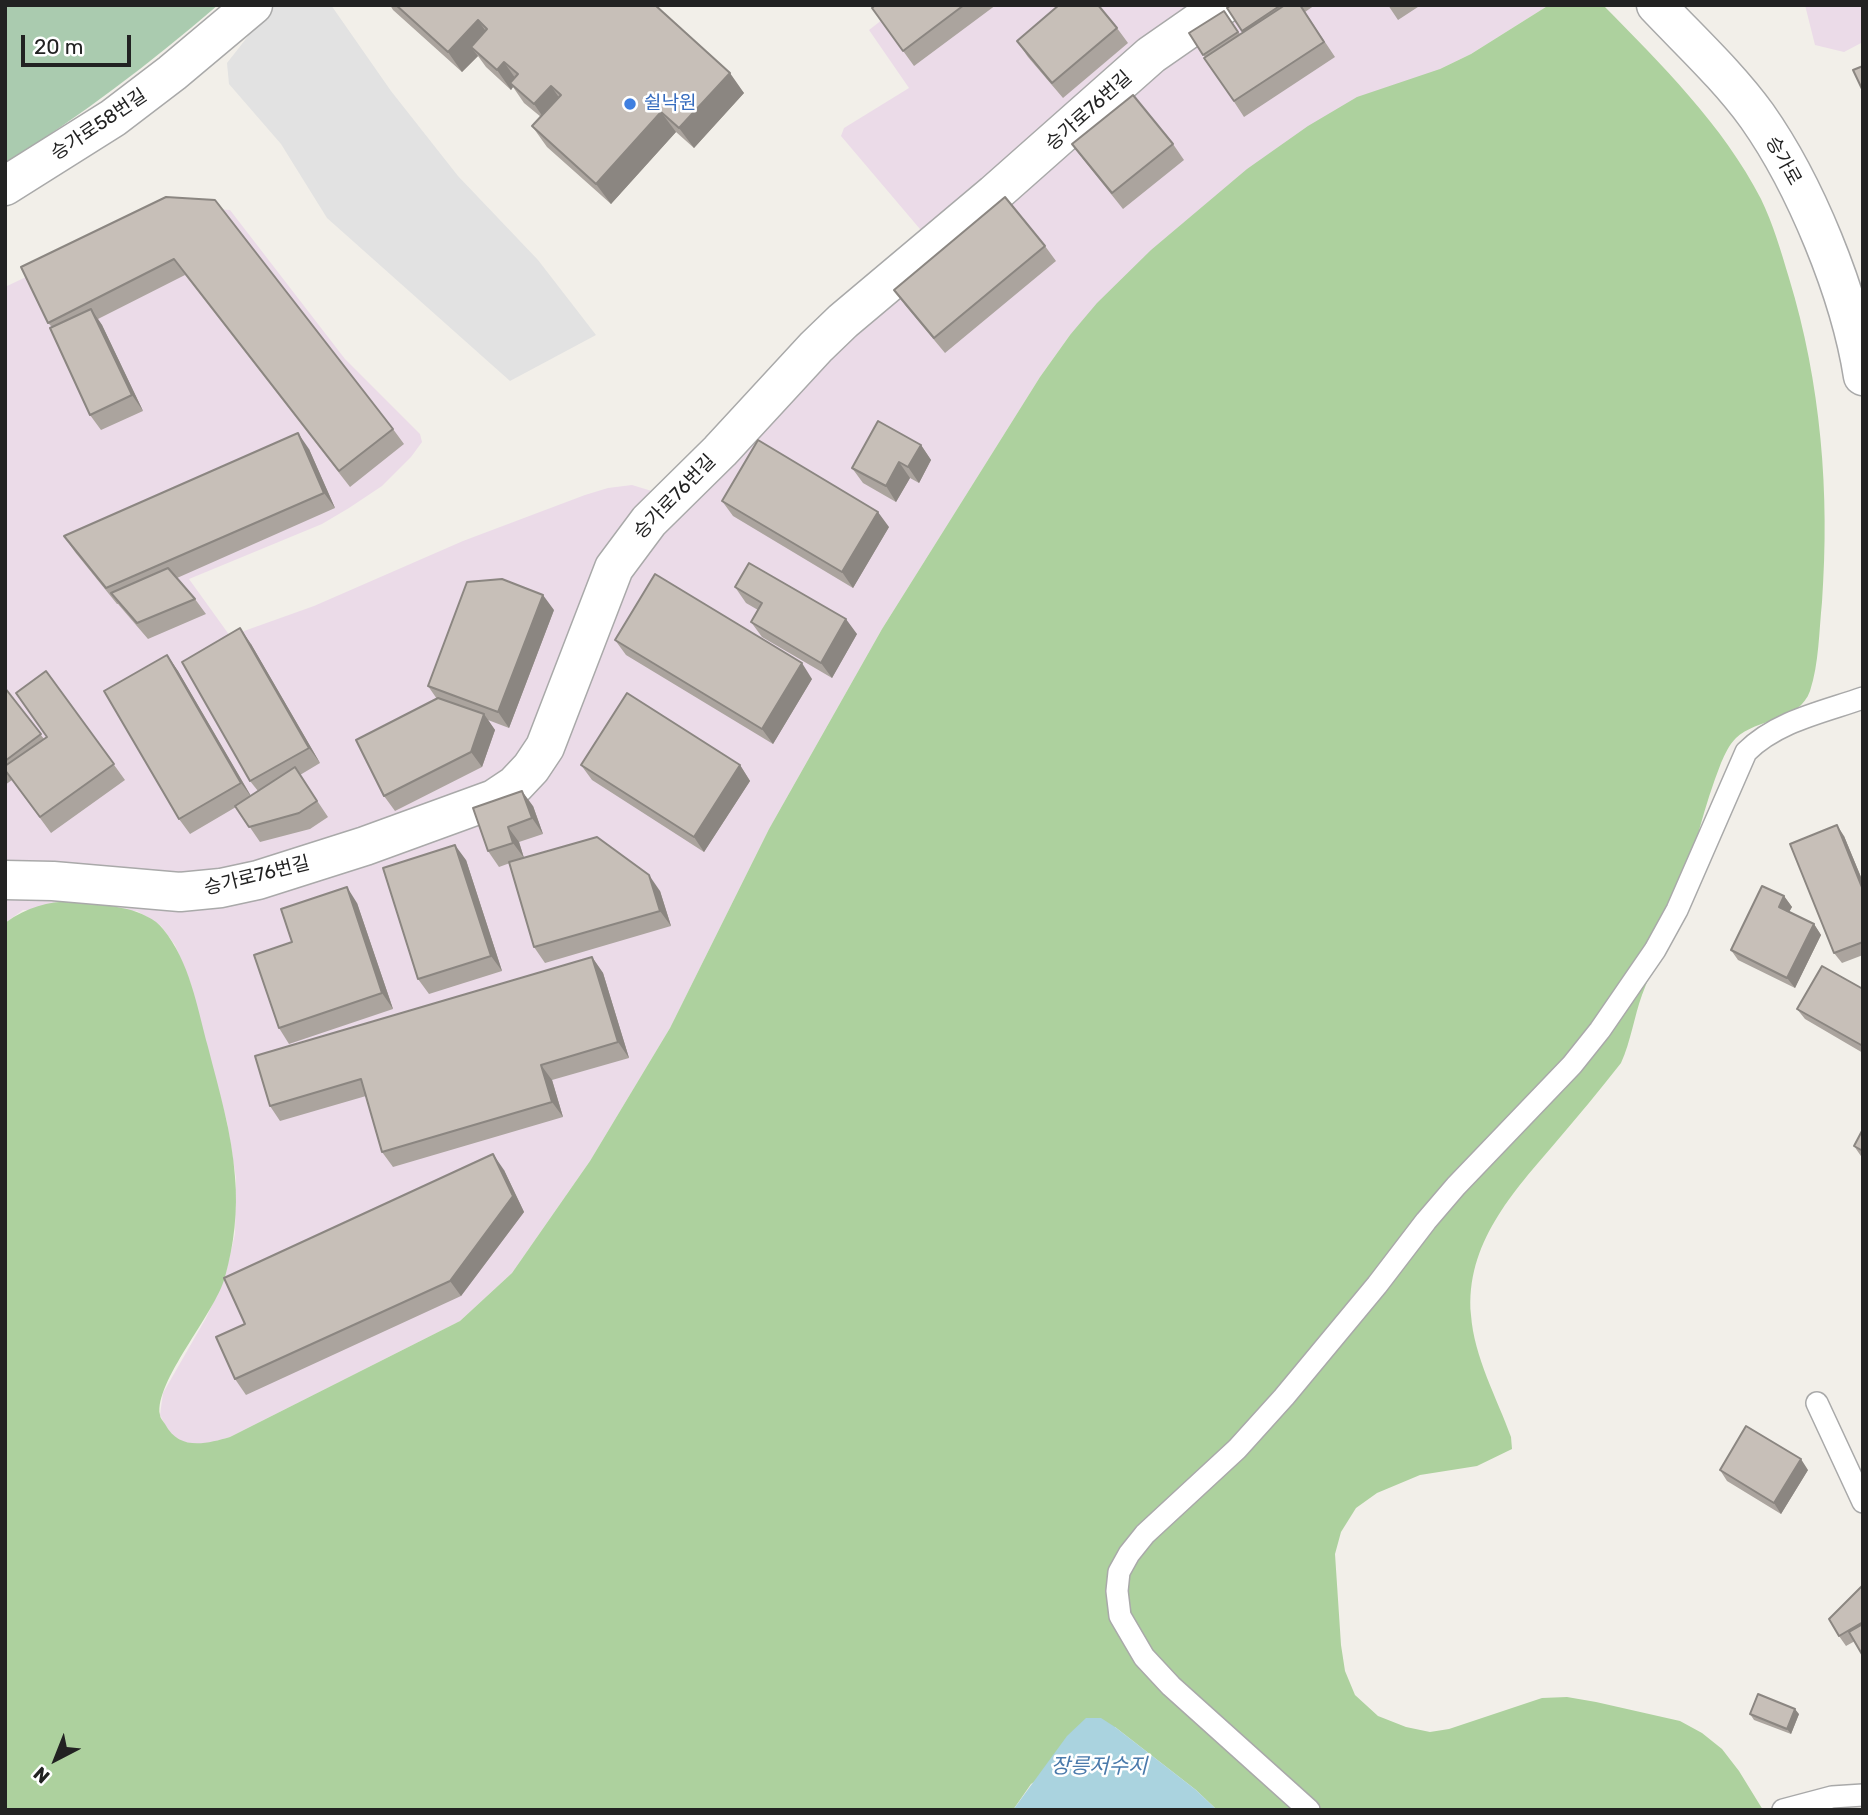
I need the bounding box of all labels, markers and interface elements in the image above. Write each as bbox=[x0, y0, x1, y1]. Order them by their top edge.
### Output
scale bar bbox=[24, 21, 135, 65]
text: 20 m bbox=[34, 34, 83, 59]
street label: 승가로76번길 bbox=[1041, 66, 1137, 156]
street label: 승가로58번길 bbox=[47, 85, 151, 165]
place label: 쉴낙원 bbox=[644, 93, 696, 115]
marker: 쉴낙원 bbox=[622, 96, 638, 112]
street label: 승가로 bbox=[1760, 133, 1806, 189]
street label: 승가로76번길 bbox=[629, 450, 721, 544]
street label: 승가로76번길 bbox=[202, 852, 312, 900]
north arrow bbox=[21, 1724, 91, 1794]
water label: 장릉저수지 bbox=[1051, 1754, 1147, 1780]
text: N bbox=[29, 1762, 54, 1788]

